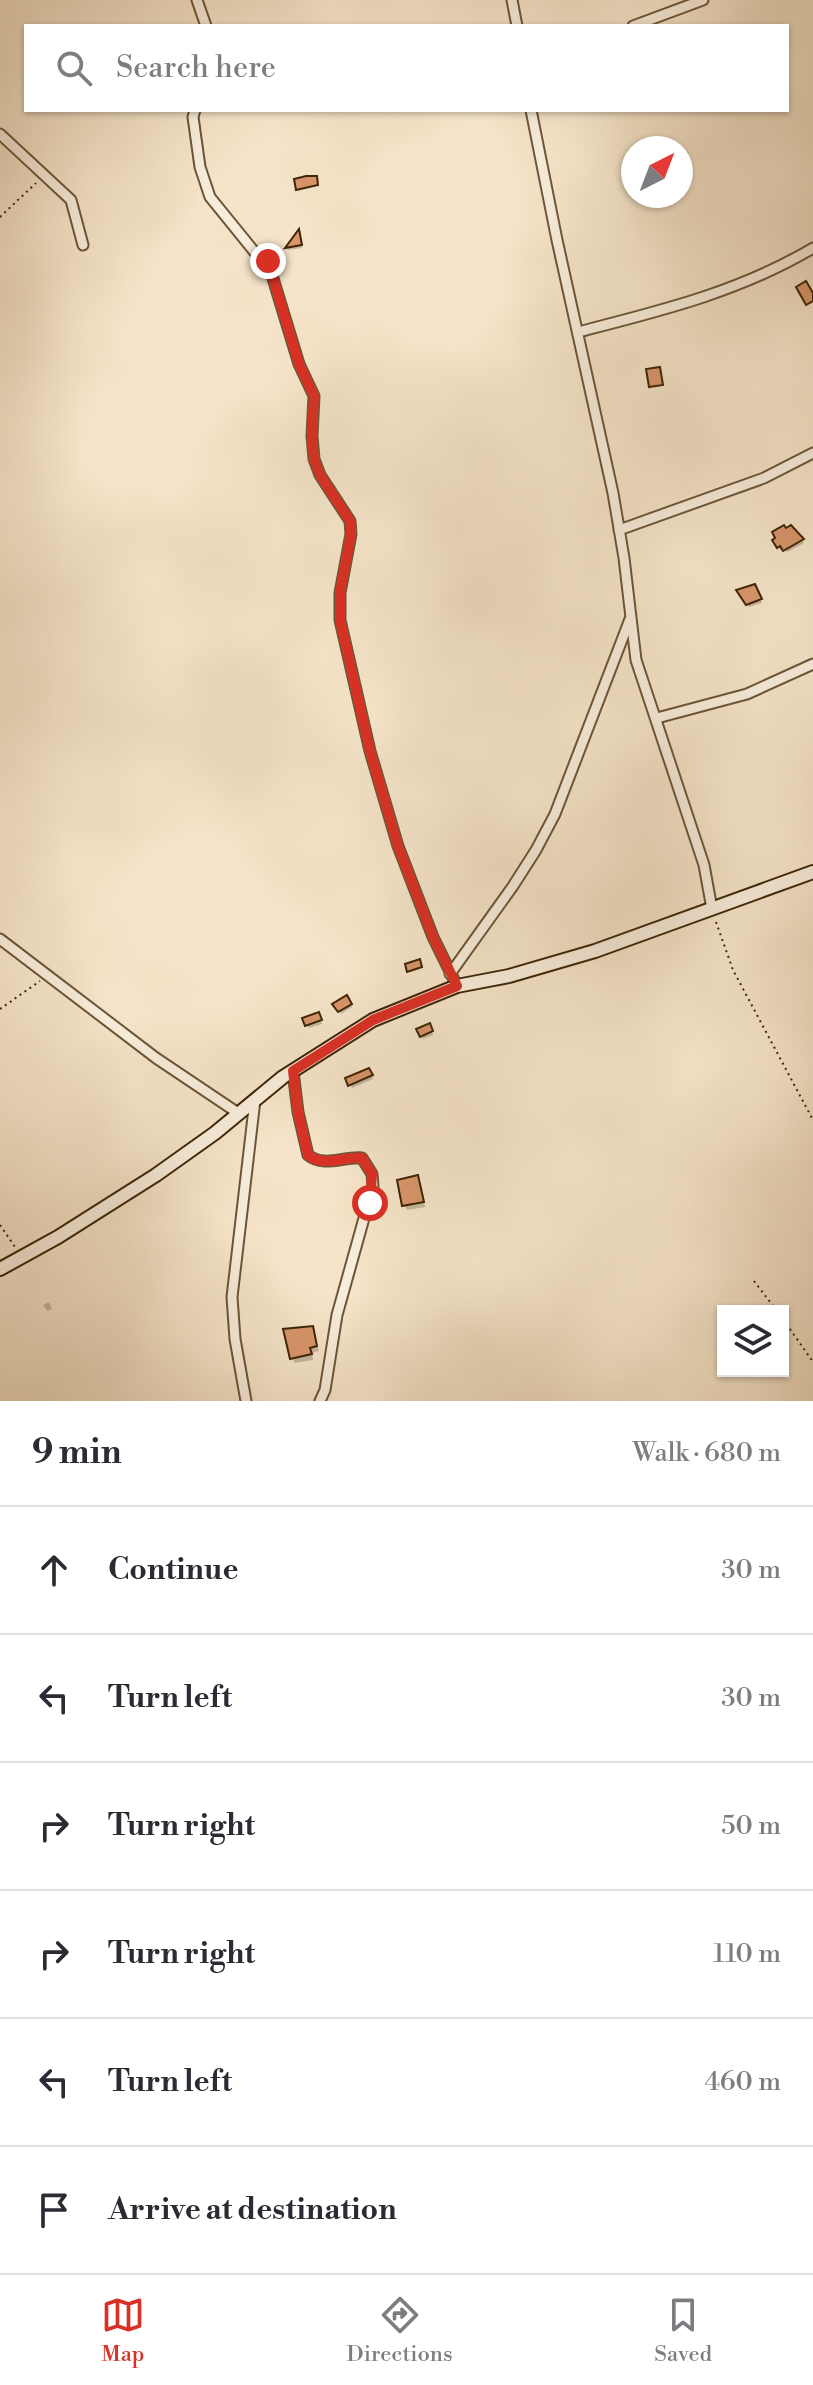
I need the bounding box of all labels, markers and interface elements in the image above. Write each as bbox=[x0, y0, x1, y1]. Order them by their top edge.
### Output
search box bbox=[24, 24, 789, 112]
icon: search bbox=[52, 46, 96, 90]
text: Search here bbox=[116, 49, 276, 87]
north arrow bbox=[621, 136, 693, 208]
route end bbox=[250, 243, 286, 279]
route start bbox=[352, 1185, 388, 1221]
map controls bbox=[717, 1305, 789, 1377]
button: layers bbox=[717, 1305, 789, 1377]
text: 9 min bbox=[32, 1432, 122, 1474]
text: Walk · 680 m bbox=[633, 1437, 781, 1469]
icon: ahead bbox=[32, 1548, 76, 1592]
text: Continue bbox=[108, 1551, 239, 1589]
text: 30 m bbox=[721, 1554, 781, 1586]
icon: left bbox=[32, 1676, 76, 1720]
text: Turn left bbox=[108, 1679, 232, 1717]
text: 30 m bbox=[721, 1682, 781, 1714]
icon: right bbox=[32, 1804, 76, 1848]
text: Turn right bbox=[108, 1807, 255, 1845]
text: 50 m bbox=[721, 1810, 781, 1842]
icon: right bbox=[32, 1932, 76, 1976]
text: Turn right bbox=[108, 1935, 255, 1973]
text: 110 m bbox=[713, 1938, 781, 1970]
icon: left bbox=[32, 2060, 76, 2104]
text: Turn left bbox=[108, 2063, 232, 2101]
text: 460 m bbox=[704, 2066, 781, 2098]
icon: arrive bbox=[32, 2188, 76, 2232]
text: Arrive at destination bbox=[108, 2191, 397, 2229]
tab: Map bbox=[101, 2293, 145, 2368]
tab: Directions bbox=[347, 2293, 453, 2368]
tab: Saved bbox=[654, 2293, 712, 2368]

